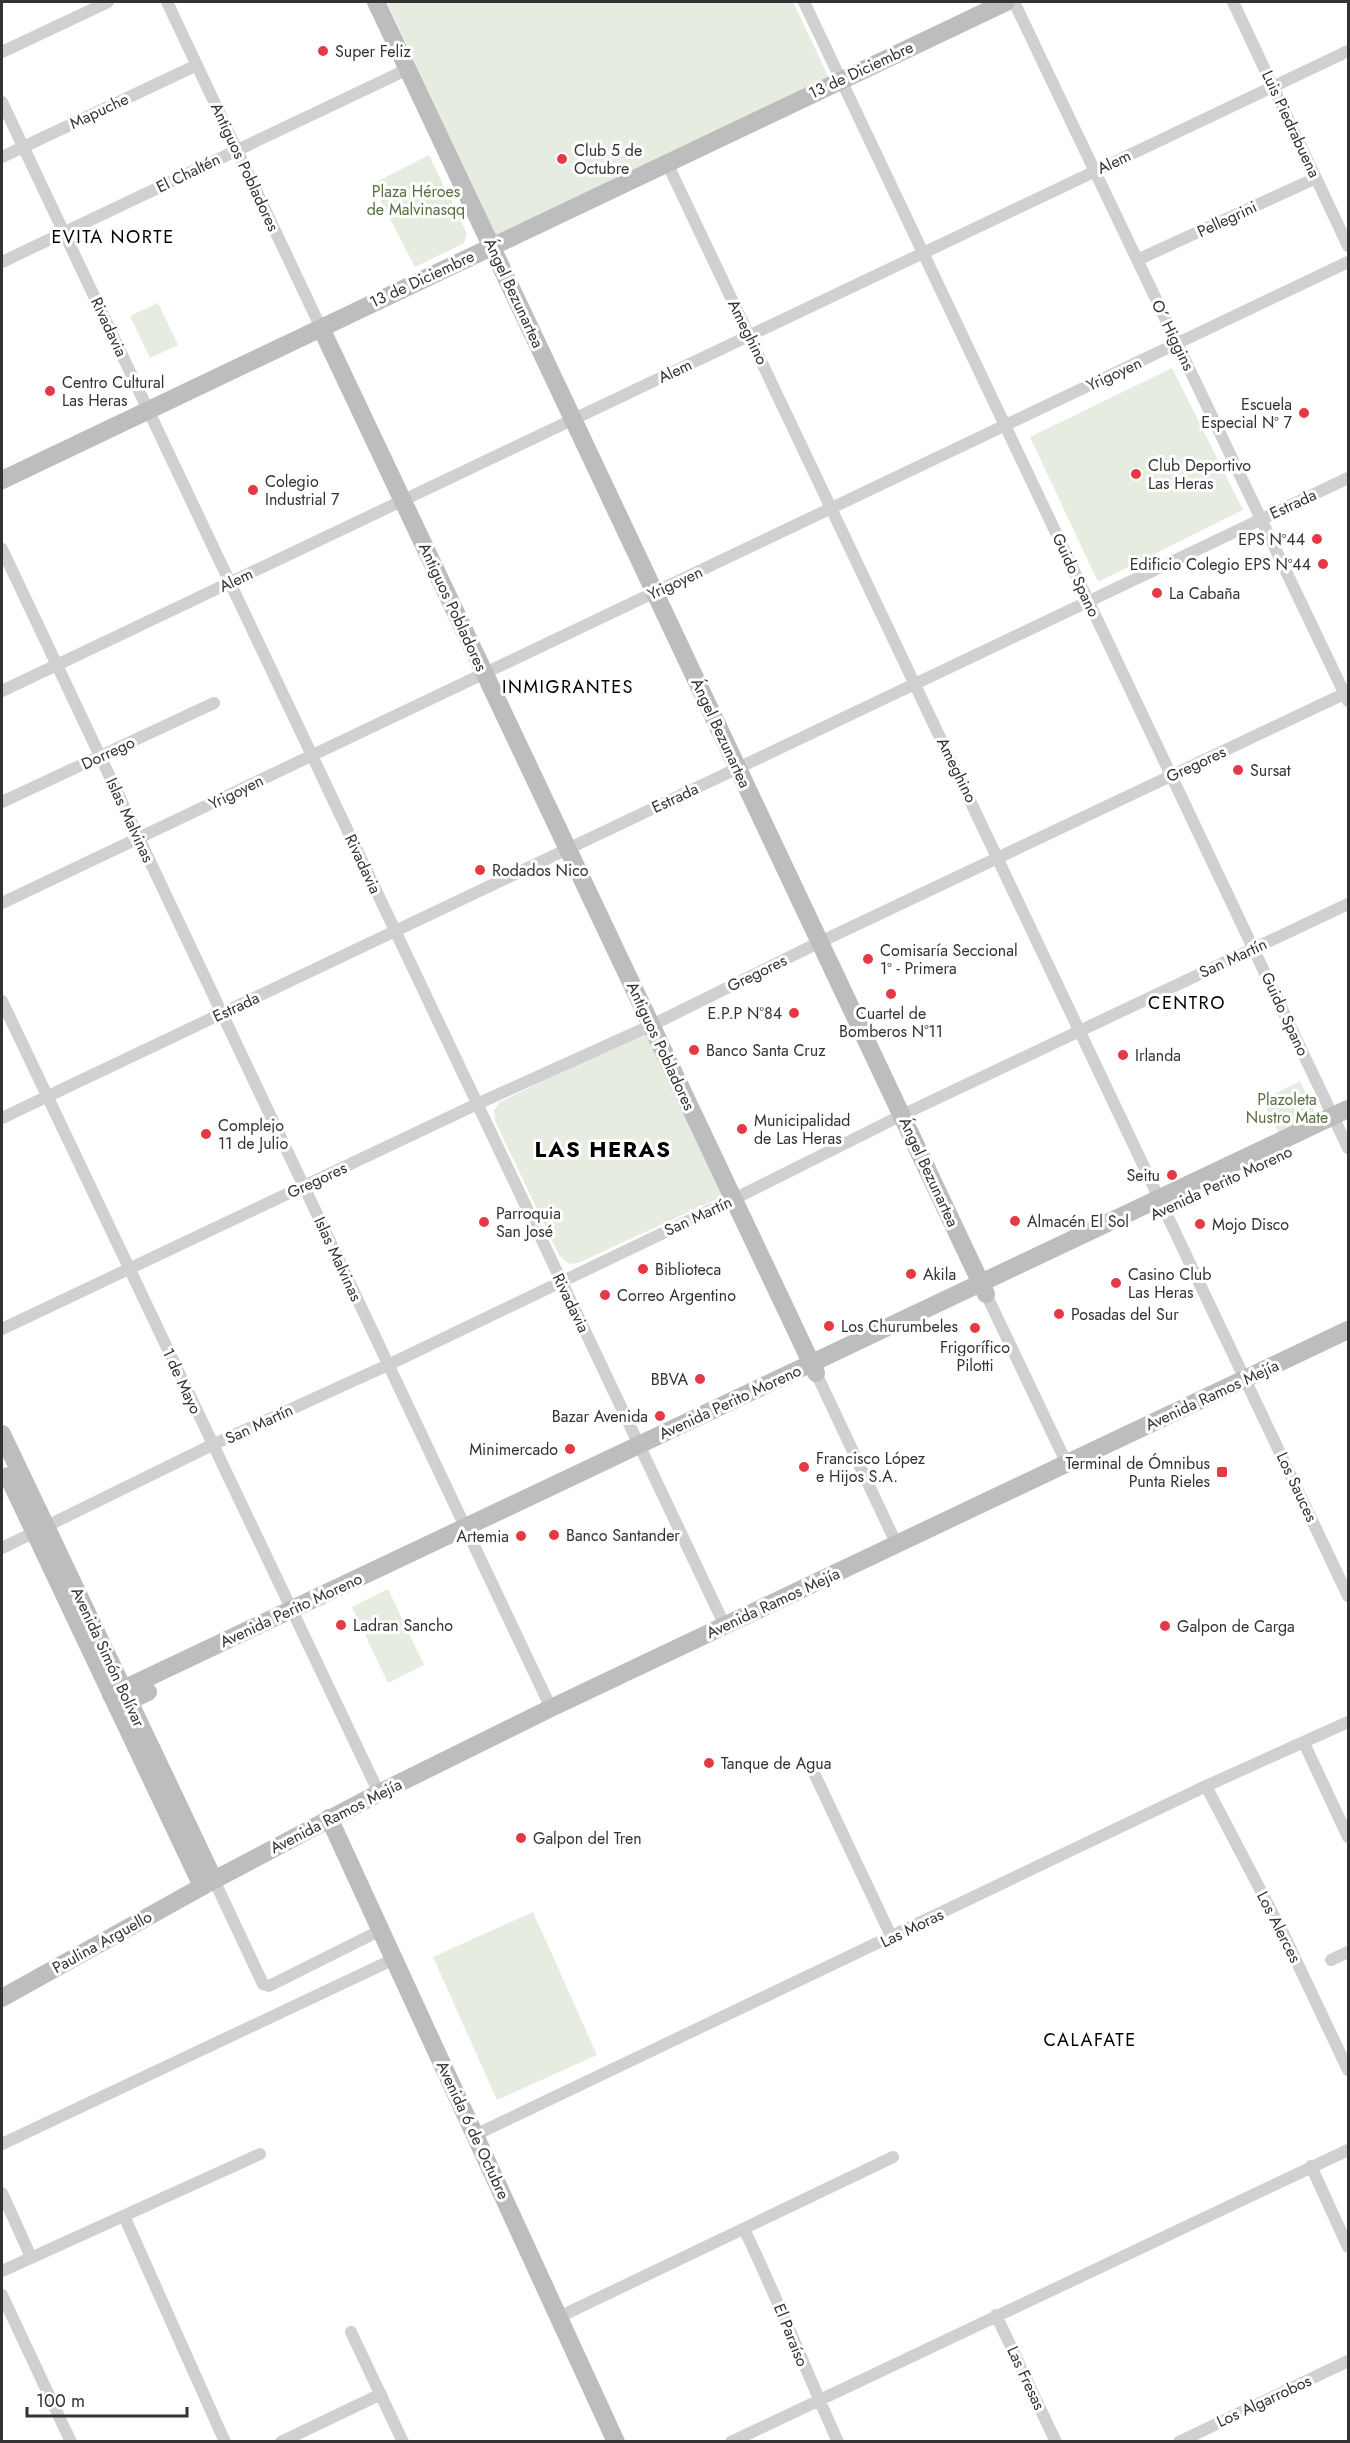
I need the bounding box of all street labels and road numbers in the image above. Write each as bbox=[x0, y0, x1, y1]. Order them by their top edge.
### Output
street label: 13 de Diciembre bbox=[805, 36, 917, 104]
street label: Luis Piedrabuena bbox=[1256, 67, 1326, 181]
street label: Mapuche bbox=[66, 87, 132, 135]
street label: Antiguos Pobladores bbox=[205, 99, 285, 235]
street label: Alem bbox=[1093, 144, 1135, 180]
street label: El Chaltén bbox=[152, 148, 224, 198]
street label: Pellegrini bbox=[1193, 195, 1261, 243]
street label: Ángel Bezunartea bbox=[478, 234, 550, 352]
street label: 13 de Diciembre bbox=[366, 245, 478, 313]
street label: Rivadavia bbox=[85, 293, 133, 361]
street label: Ameghino bbox=[722, 295, 774, 369]
street label: O´ Higgins bbox=[1146, 296, 1200, 374]
street label: Yrigoyen bbox=[1083, 351, 1145, 397]
street label: Alem bbox=[654, 353, 696, 389]
street label: Estrada bbox=[1266, 483, 1320, 525]
street label: Guido Spano bbox=[1046, 529, 1106, 621]
street label: Antiguos Pobladores bbox=[413, 539, 493, 675]
street label: Yrigoyen bbox=[644, 560, 706, 606]
street label: Alem bbox=[215, 562, 257, 598]
street label: Ángel Bezunartea bbox=[685, 674, 757, 792]
street label: Dorrego bbox=[78, 731, 139, 775]
street label: Ameghino bbox=[931, 733, 983, 807]
street label: Gregores bbox=[1162, 740, 1230, 788]
street label: Yrigoyen bbox=[205, 769, 267, 815]
street label: Islas Malvinas bbox=[100, 774, 160, 866]
street label: Estrada bbox=[648, 777, 702, 819]
street label: Rivadavia bbox=[339, 830, 387, 898]
street label: San Martín bbox=[1195, 932, 1271, 984]
street label: Gregores bbox=[723, 949, 791, 997]
street label: Guido Spano bbox=[1255, 968, 1315, 1060]
street label: Antiguos Pobladores bbox=[621, 978, 701, 1114]
street label: Estrada bbox=[209, 986, 263, 1028]
street label: Ángel Bezunartea bbox=[893, 1113, 965, 1231]
street label: Avenida Perito Moreno bbox=[1146, 1140, 1296, 1226]
street label: Gregores bbox=[283, 1156, 351, 1204]
street label: San Martín bbox=[660, 1190, 736, 1242]
street label: Islas Malvinas bbox=[308, 1213, 368, 1305]
street label: Rivadavia bbox=[547, 1269, 595, 1337]
street label: 1 de Mayo bbox=[157, 1344, 207, 1418]
street label: Avenida Ramos Mejía bbox=[1141, 1354, 1283, 1436]
street label: Avenida Perito Moreno bbox=[655, 1359, 805, 1445]
street label: San Martín bbox=[221, 1398, 297, 1450]
street label: Los Sauces bbox=[1271, 1448, 1323, 1526]
street label: Avenida Ramos Mejía bbox=[702, 1562, 844, 1644]
street label: Avenida Perito Moreno bbox=[216, 1567, 366, 1653]
street label: Avenida Simón Bolívar bbox=[65, 1583, 151, 1731]
street label: Avenida Ramos Mejía bbox=[266, 1773, 406, 1859]
street label: Los Alerces bbox=[1251, 1887, 1307, 1967]
street label: Las Moras bbox=[877, 1903, 947, 1953]
street label: Paulina Arguello bbox=[48, 1905, 156, 1979]
street label: Avenida 6 de Octubre bbox=[431, 2057, 515, 2203]
street label: El Paraíso bbox=[768, 2300, 814, 2370]
street label: Las Fresas bbox=[1001, 2342, 1051, 2414]
street label: Los Algarrobos bbox=[1213, 2369, 1315, 2433]

